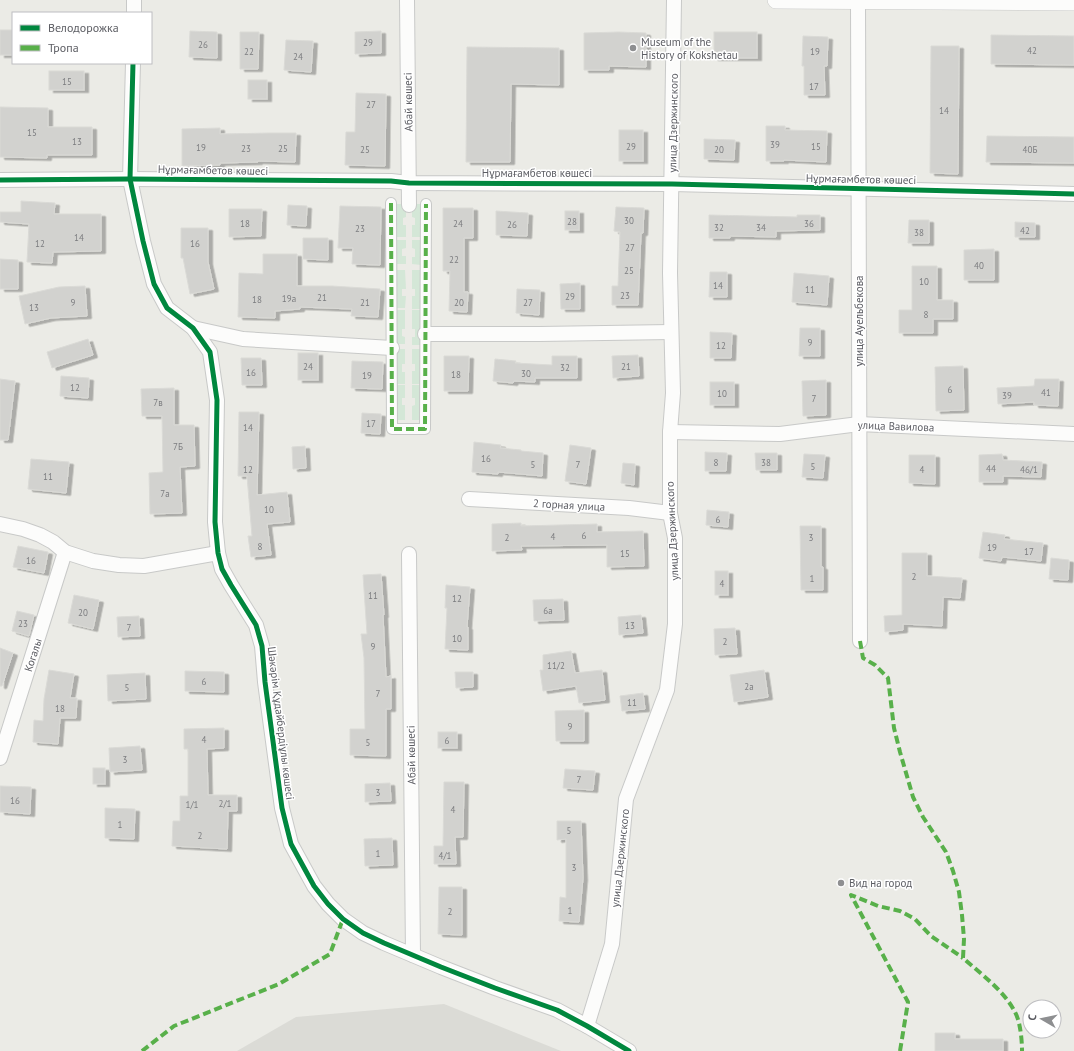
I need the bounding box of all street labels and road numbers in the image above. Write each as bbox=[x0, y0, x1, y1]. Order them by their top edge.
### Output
street label: Абай көшесі bbox=[400, 72, 416, 132]
street label: улица Дзержинского bbox=[665, 73, 681, 173]
street label: Нұрмағамбетов көшесі bbox=[158, 162, 268, 178]
street label: Нұрмағамбетов көшесі bbox=[482, 166, 592, 180]
street label: Нұрмағамбетов көшесі bbox=[806, 171, 916, 187]
street label: улица Ауельбекова bbox=[852, 275, 866, 367]
street label: улица Вавилова bbox=[857, 418, 935, 434]
street label: улица Дзержинского bbox=[662, 481, 682, 581]
street label: 2 горная улица bbox=[533, 496, 605, 514]
street label: Когалы bbox=[21, 637, 45, 673]
street label: Шәкәрім Құдайбердіұлы көшесі bbox=[265, 646, 297, 800]
street label: Абай көшесі bbox=[403, 725, 419, 785]
street label: улица Дзержинского bbox=[608, 808, 632, 908]

